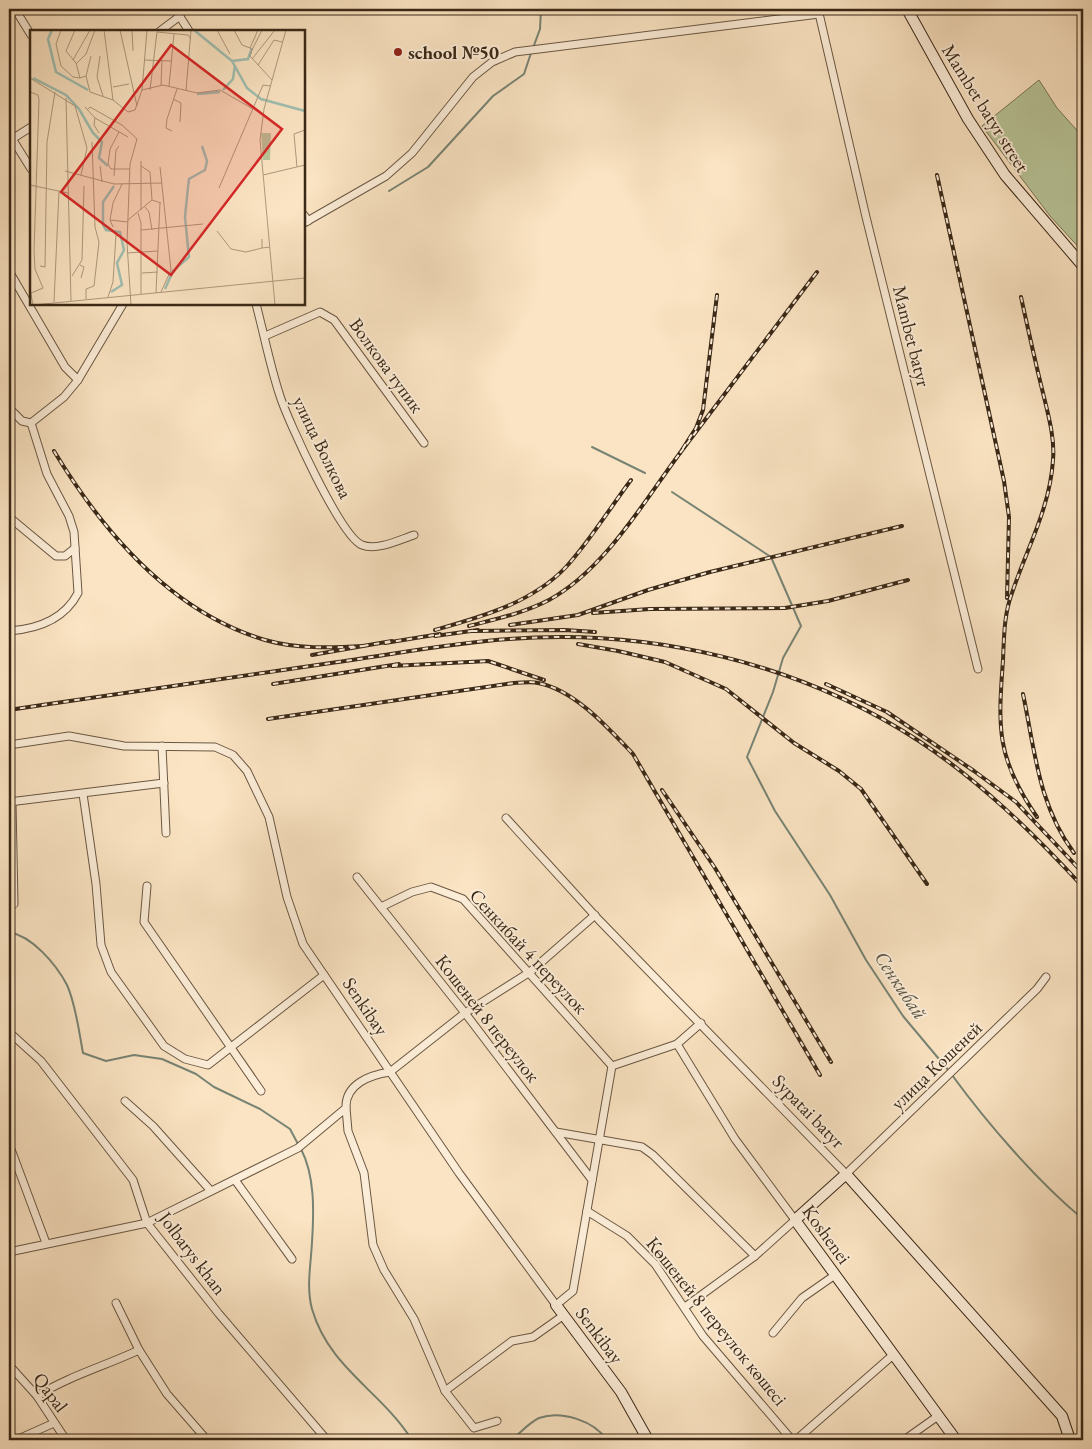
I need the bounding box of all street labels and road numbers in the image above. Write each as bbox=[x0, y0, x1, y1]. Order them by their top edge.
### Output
street label: Mambet batyr street bbox=[936, 40, 1035, 177]
street label: Mambet batyr bbox=[887, 283, 936, 390]
street label: Волкова тупик bbox=[344, 313, 429, 418]
street label: улица Волкова bbox=[287, 392, 358, 503]
street label: Сенкибай 4 переулок bbox=[464, 883, 593, 1019]
street label: Кошеней 8 переулок bbox=[430, 949, 545, 1087]
street label: Senkibay bbox=[337, 972, 394, 1041]
street label: улица Кошеней bbox=[885, 1016, 987, 1115]
street label: Sypatai batyr bbox=[767, 1069, 851, 1154]
street label: Koshenei bbox=[797, 1200, 857, 1269]
street label: Jolbarys khan bbox=[152, 1205, 232, 1300]
street label: Көшеней 8 переулок көшесі bbox=[641, 1232, 793, 1411]
street label: Senkibay bbox=[570, 1302, 630, 1369]
street label: Qapal bbox=[27, 1367, 74, 1418]

